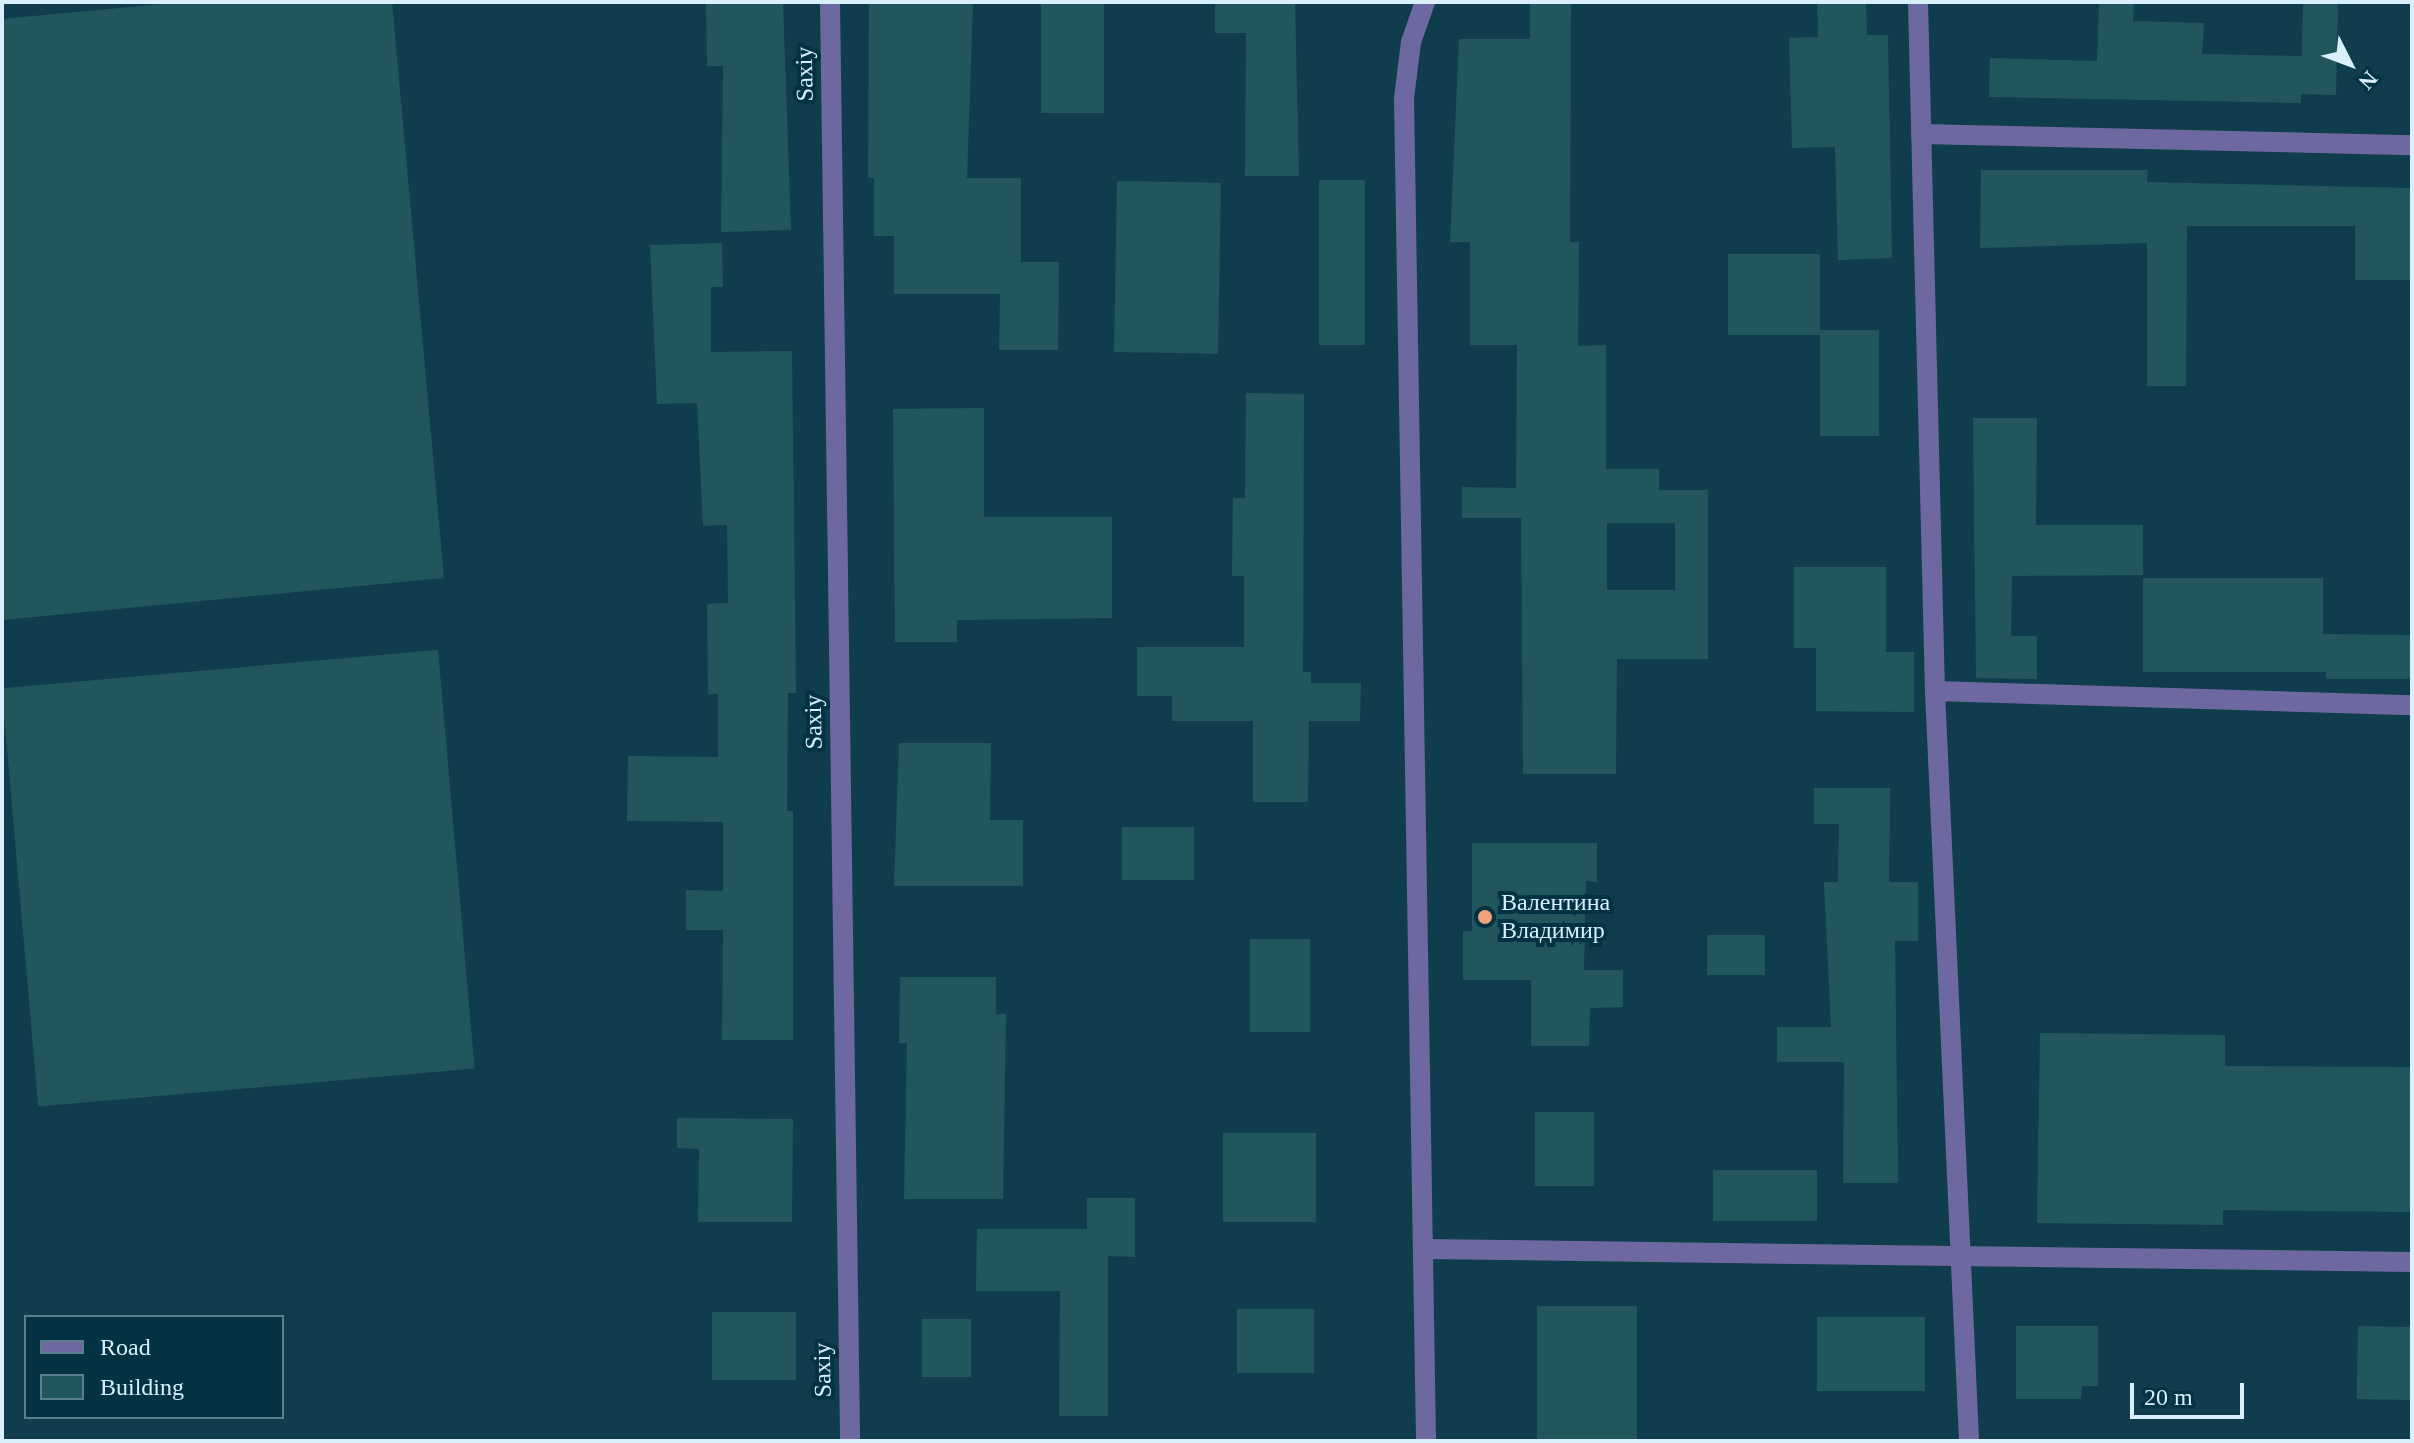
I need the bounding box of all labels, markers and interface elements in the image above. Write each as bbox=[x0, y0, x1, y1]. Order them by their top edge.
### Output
north arrow bbox=[2310, 24, 2390, 104]
street label: Saxiy bbox=[790, 46, 820, 102]
text: N bbox=[2354, 66, 2383, 95]
street label: Saxiy bbox=[799, 694, 829, 750]
place label: Валентина Владимир bbox=[1501, 889, 1610, 945]
marker: Валентина Владимир bbox=[1476, 908, 1494, 926]
legend bbox=[24, 1315, 284, 1419]
text: Road bbox=[100, 1334, 151, 1360]
street label: Saxiy bbox=[808, 1342, 838, 1398]
scale bar bbox=[2134, 1367, 2248, 1417]
text: Building bbox=[100, 1374, 184, 1400]
text: 20 m bbox=[2144, 1384, 2193, 1410]

